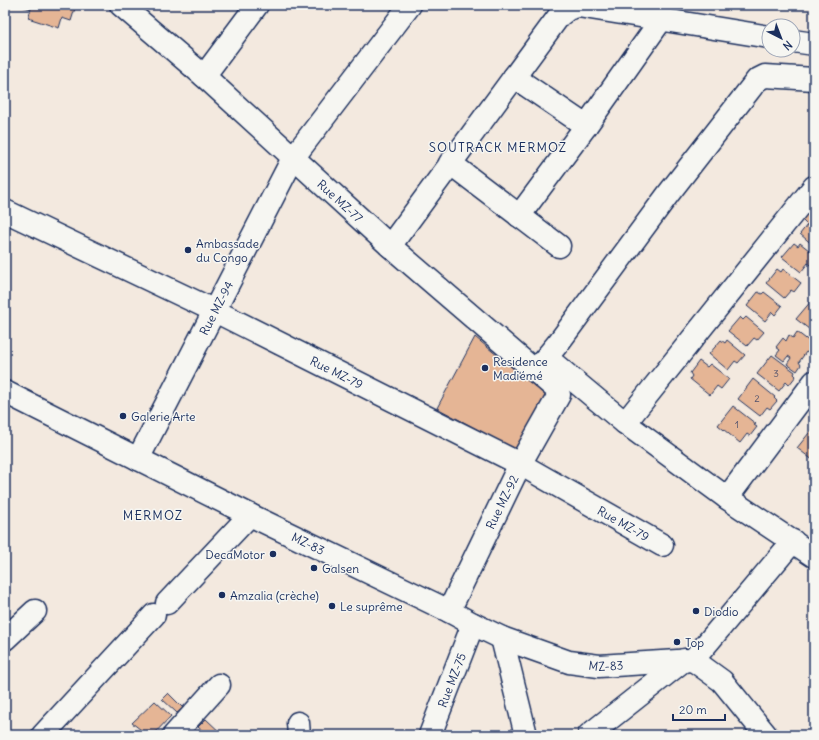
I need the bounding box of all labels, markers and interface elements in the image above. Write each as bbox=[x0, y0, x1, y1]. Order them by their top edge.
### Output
north arrow bbox=[761, 18, 801, 58]
text: N bbox=[780, 38, 795, 53]
district label: SOUTRACK MERMOZ bbox=[429, 139, 567, 156]
street label: Rue MZ-77 bbox=[315, 176, 366, 225]
place label: Ambassade du Congo bbox=[196, 236, 259, 265]
marker: Ambassade du Congo bbox=[183, 245, 193, 255]
street label: Rue MZ-94 bbox=[196, 278, 236, 337]
street label: Rue MZ-79 bbox=[308, 353, 366, 392]
place label: Residence Madiémé bbox=[493, 354, 548, 383]
marker: Residence Madiémé bbox=[480, 363, 490, 373]
house number: 3 bbox=[773, 367, 779, 380]
house number: 2 bbox=[754, 392, 760, 405]
place label: Galerie Arte bbox=[131, 409, 196, 424]
marker: Galerie Arte bbox=[118, 411, 128, 421]
house number: 1 bbox=[735, 418, 739, 431]
street label: Rue MZ-92 bbox=[482, 472, 522, 531]
street label: Rue MZ-79 bbox=[595, 502, 652, 544]
district label: MERMOZ bbox=[123, 507, 183, 524]
street label: MZ-83 bbox=[289, 529, 328, 558]
place label: DecaMotor bbox=[205, 547, 265, 562]
marker: DecaMotor bbox=[268, 549, 278, 559]
place label: Galsen bbox=[322, 561, 359, 576]
marker: Galsen bbox=[309, 563, 319, 573]
place label: Amzalia (crèche) bbox=[230, 588, 319, 603]
marker: Amzalia (crèche) bbox=[217, 590, 227, 600]
place label: Le suprême bbox=[340, 599, 403, 614]
marker: Le suprême bbox=[327, 601, 337, 611]
place label: Diodio bbox=[704, 604, 739, 619]
marker: Diodio bbox=[691, 606, 701, 616]
place label: Top bbox=[685, 635, 704, 650]
marker: Top bbox=[672, 637, 682, 647]
street label: Rue MZ-75 bbox=[434, 650, 469, 709]
street label: MZ-83 bbox=[588, 657, 624, 674]
scale bar bbox=[673, 696, 725, 722]
text: 20 m bbox=[679, 702, 707, 717]

